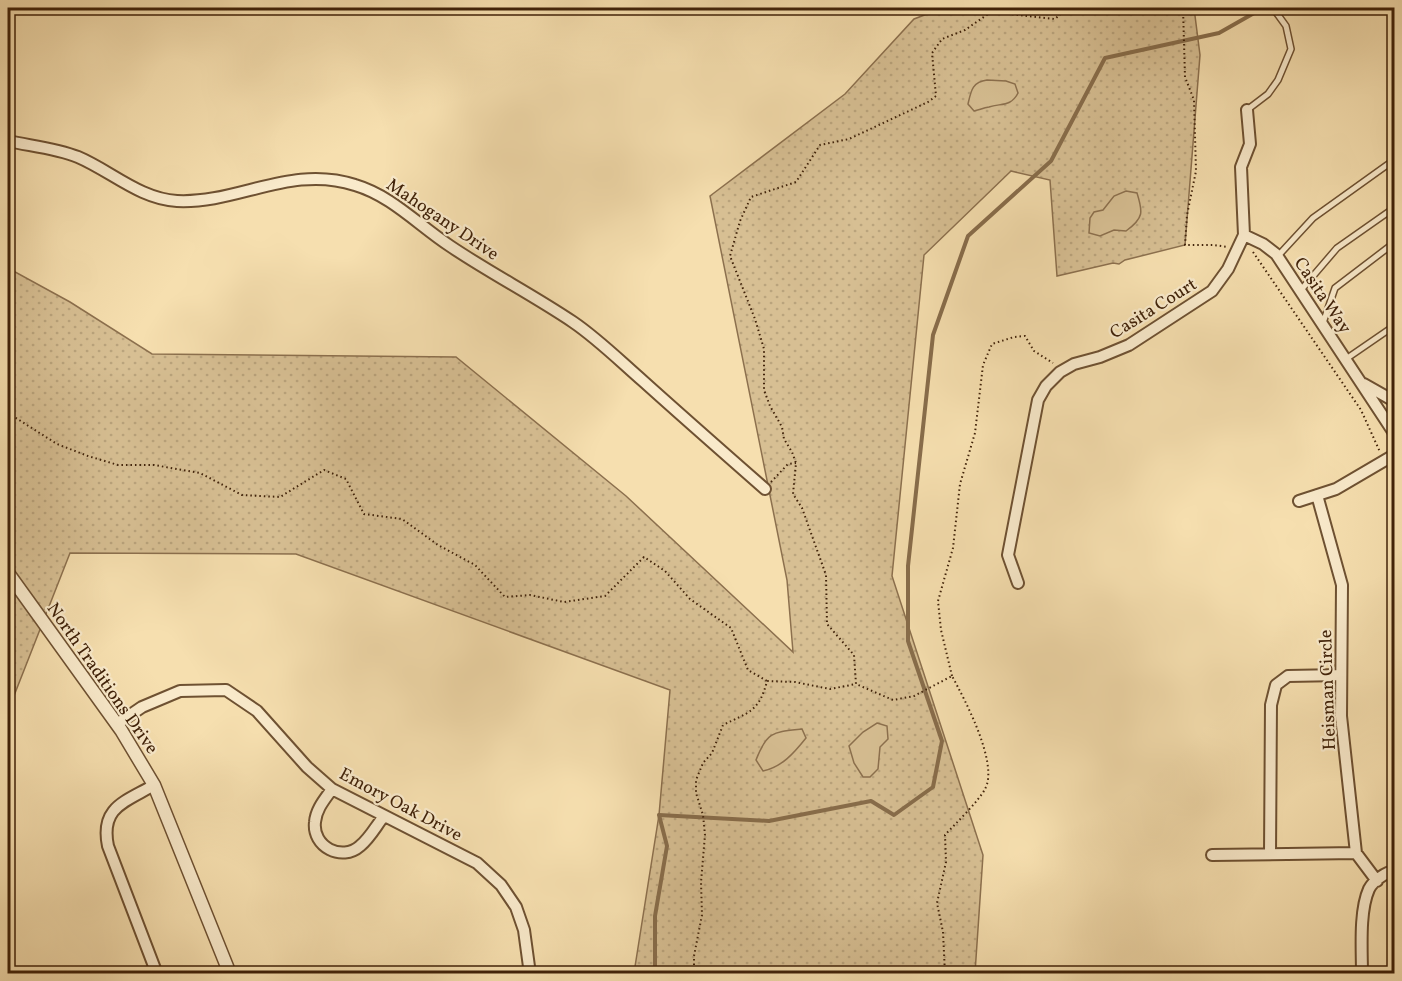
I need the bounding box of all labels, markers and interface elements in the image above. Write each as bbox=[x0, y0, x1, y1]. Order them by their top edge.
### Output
street label: Mahogany Drive bbox=[381, 173, 503, 267]
street label: Casita Way bbox=[1287, 253, 1357, 339]
street label: Casita Court bbox=[1106, 273, 1202, 346]
street label: North Traditions Drive bbox=[40, 598, 164, 760]
street label: Heisman Circle bbox=[1314, 629, 1343, 751]
street label: Emory Oak Drive bbox=[334, 762, 466, 848]

